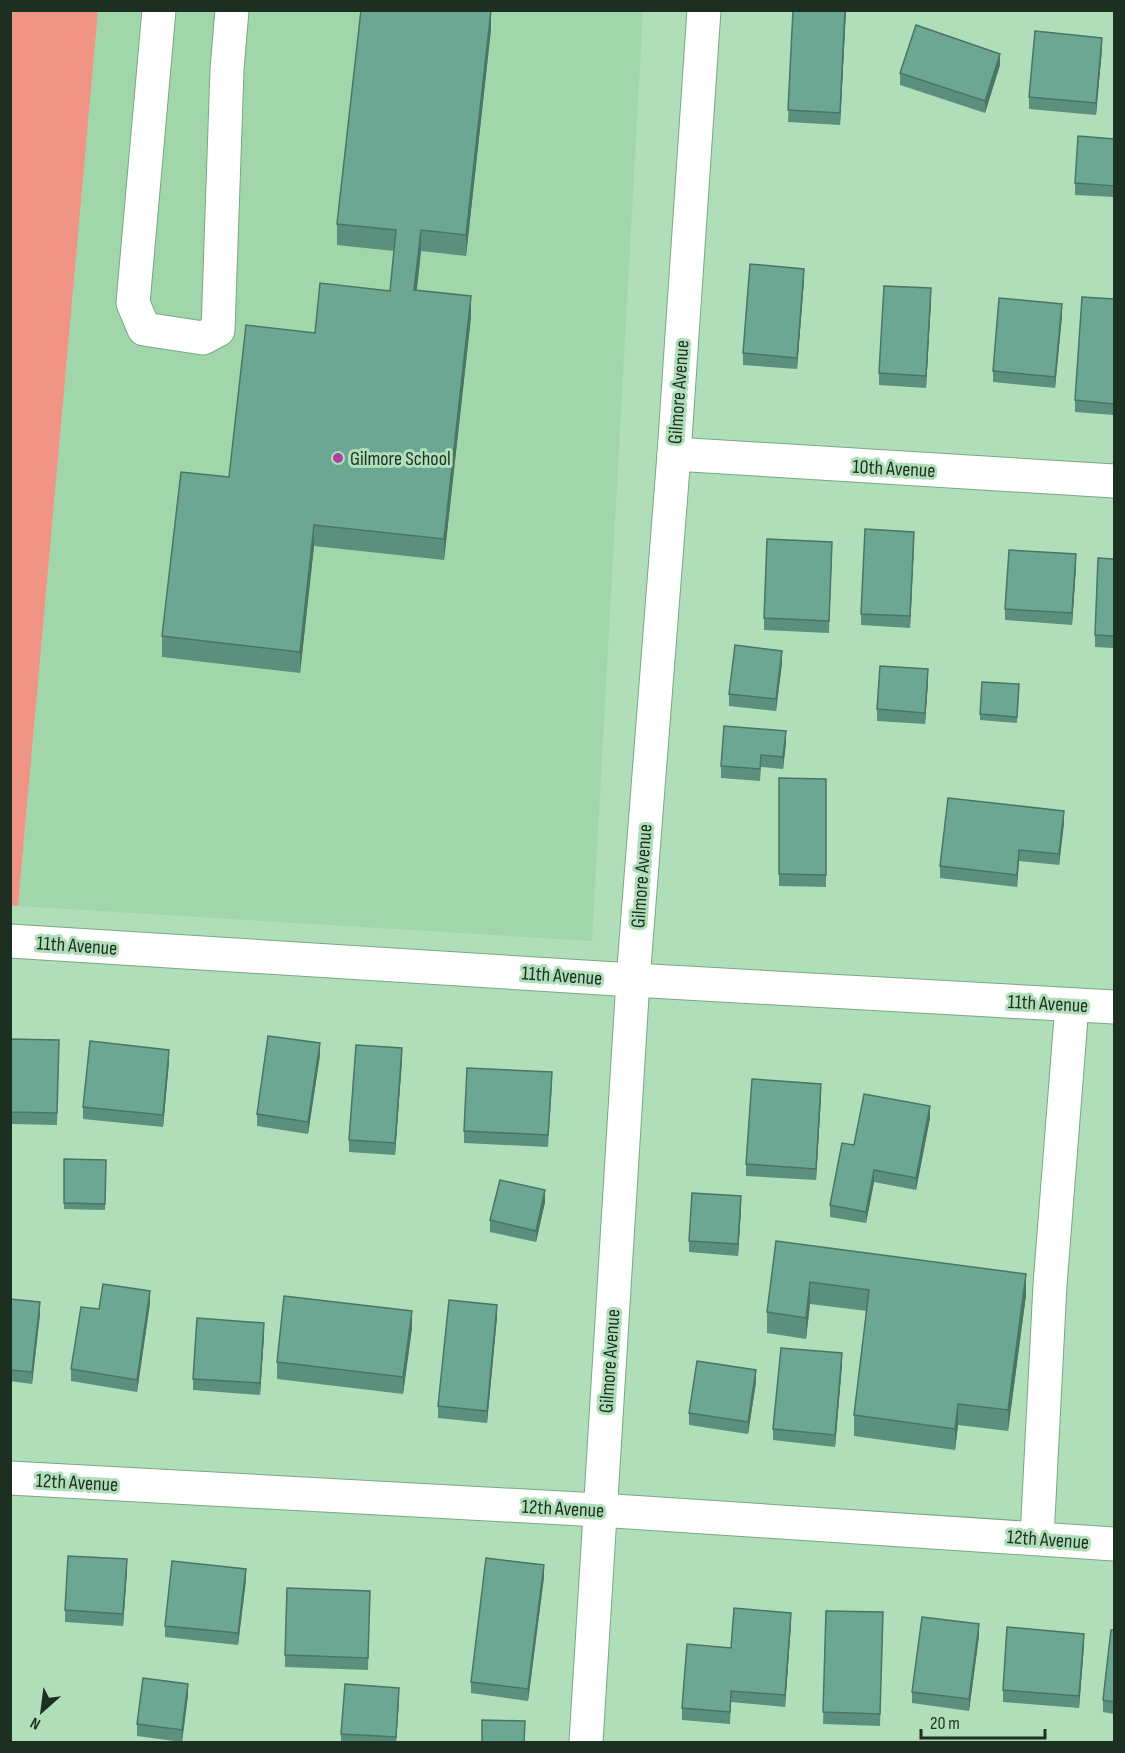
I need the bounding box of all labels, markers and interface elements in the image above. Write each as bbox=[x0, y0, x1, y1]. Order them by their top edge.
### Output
street label: Gilmore Avenue bbox=[663, 339, 695, 445]
place label: Gilmore School bbox=[350, 447, 451, 471]
marker: Gilmore School bbox=[331, 451, 345, 465]
street label: 10th Avenue bbox=[852, 455, 936, 483]
street label: Gilmore Avenue bbox=[626, 823, 658, 929]
street label: 11th Avenue bbox=[36, 931, 118, 961]
street label: 11th Avenue bbox=[521, 961, 603, 991]
street label: 11th Avenue bbox=[1007, 990, 1089, 1018]
street label: Gilmore Avenue bbox=[594, 1308, 626, 1414]
street label: 12th Avenue bbox=[35, 1469, 119, 1497]
street label: 12th Avenue bbox=[521, 1495, 605, 1523]
street label: 12th Avenue bbox=[1006, 1525, 1090, 1555]
north arrow bbox=[12, 1681, 72, 1741]
scale bar bbox=[921, 1702, 1046, 1740]
text: N bbox=[27, 1713, 44, 1733]
text: 20 m bbox=[930, 1713, 960, 1734]

